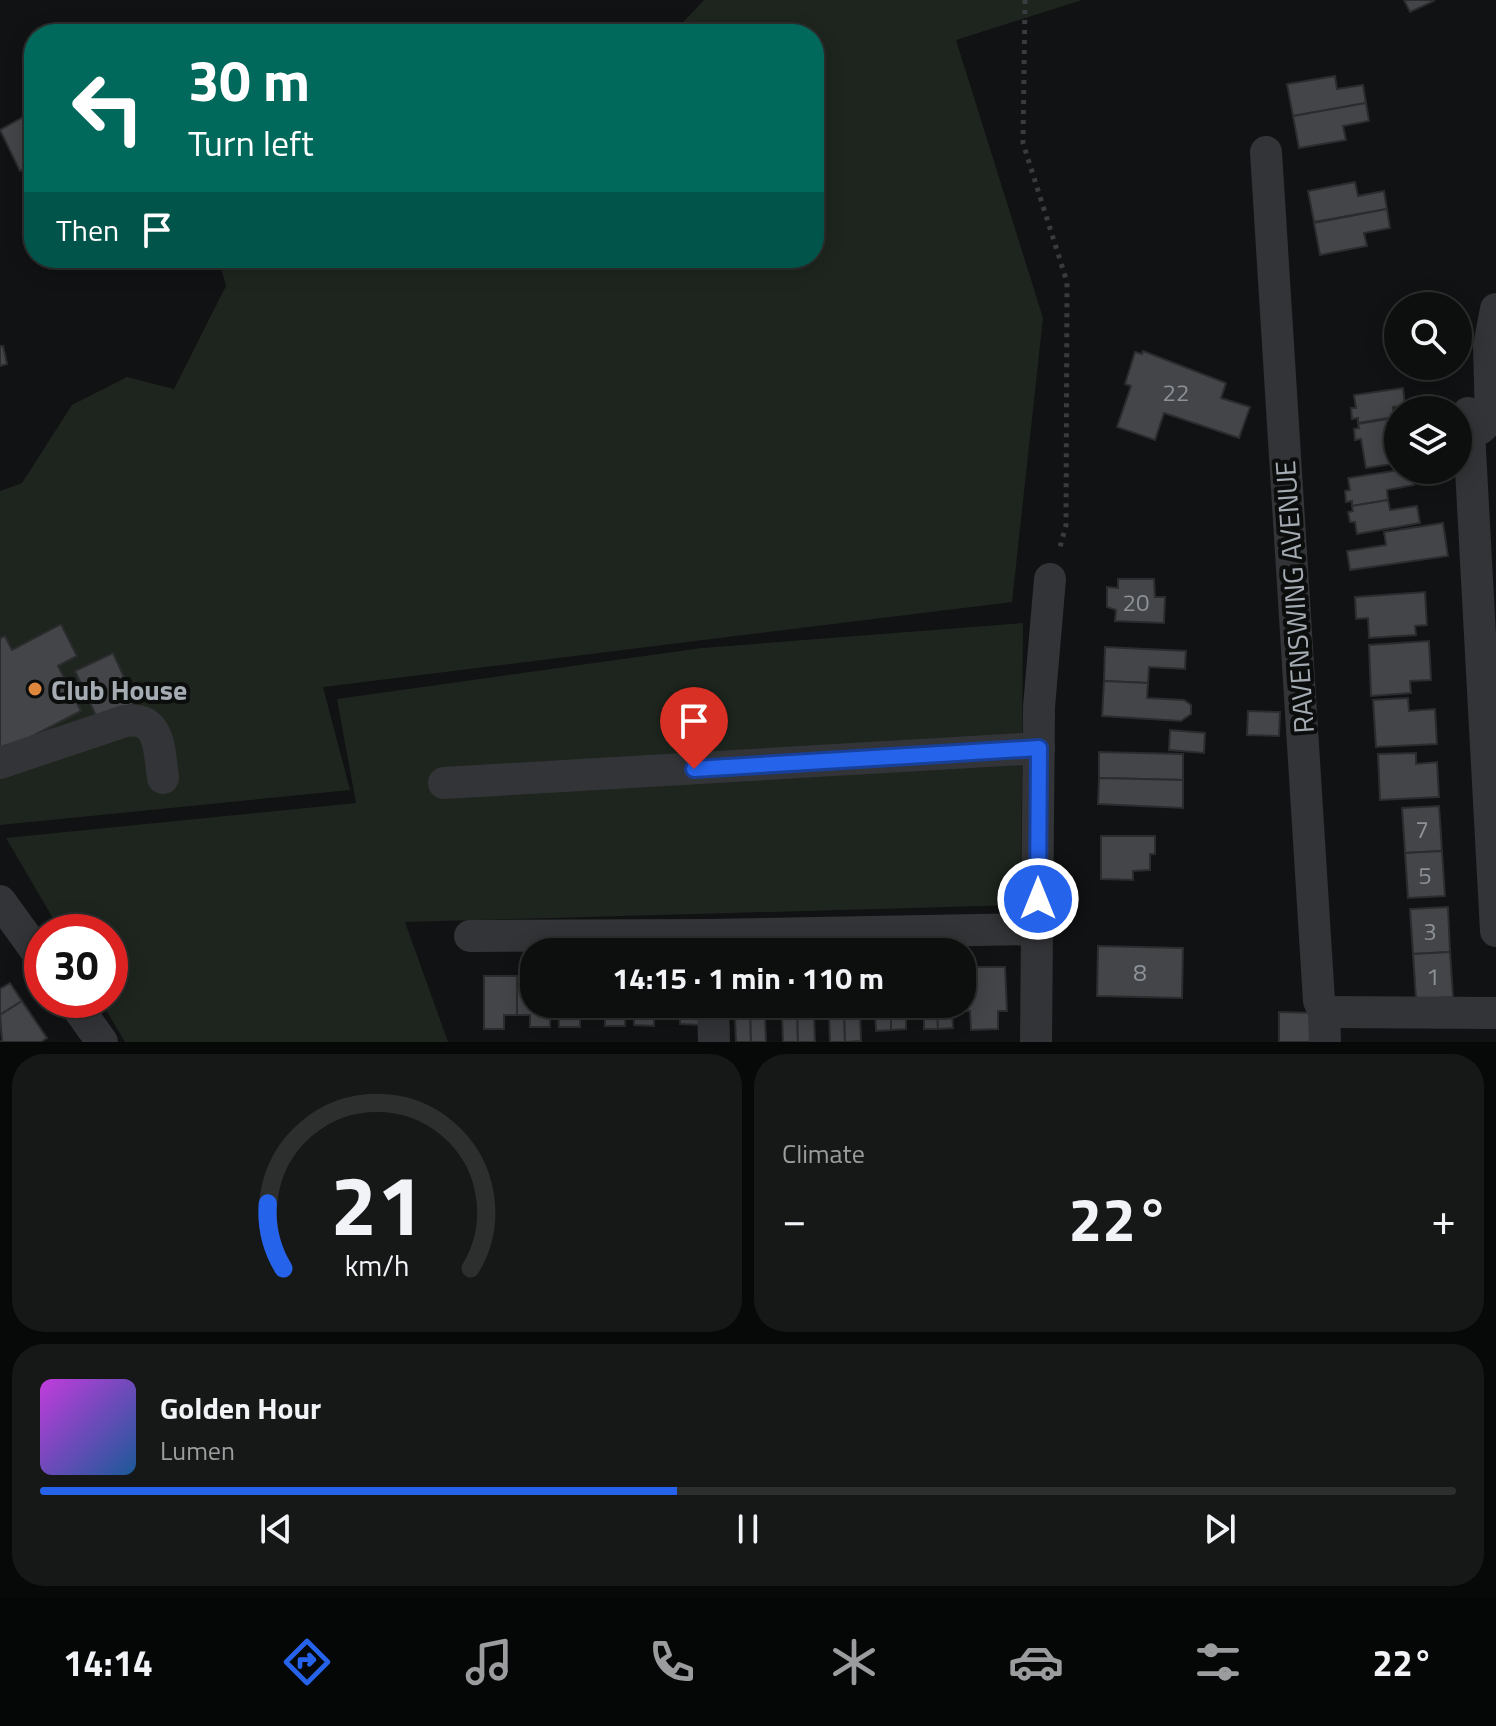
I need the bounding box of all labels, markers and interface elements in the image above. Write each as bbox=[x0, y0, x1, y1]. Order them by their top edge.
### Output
text: 30 m bbox=[188, 38, 310, 123]
icon: left bbox=[56, 56, 160, 160]
text: Turn left bbox=[188, 115, 314, 170]
text: Then bbox=[56, 207, 119, 253]
icon: arrive bbox=[135, 208, 179, 252]
map controls bbox=[1384, 292, 1472, 484]
button: search bbox=[1384, 292, 1472, 380]
house number: 22 bbox=[1163, 374, 1189, 410]
button: layers bbox=[1384, 396, 1472, 484]
street label: RAVENSWING AVENUE bbox=[1263, 459, 1325, 735]
house number: 20 bbox=[1123, 584, 1149, 620]
place label: Club House bbox=[51, 668, 187, 711]
marker: Club House bbox=[26, 680, 44, 698]
pin bbox=[660, 687, 728, 769]
icon: arrive bbox=[672, 699, 716, 743]
house number: 7 bbox=[1415, 811, 1429, 847]
position arrow bbox=[996, 857, 1080, 941]
house number: 5 bbox=[1418, 857, 1432, 893]
house number: 3 bbox=[1423, 913, 1437, 949]
speed limit sign: 30 bbox=[24, 914, 128, 1018]
house number: 8 bbox=[1133, 954, 1147, 990]
text: 14:15 · 1 min · 110 m bbox=[612, 955, 884, 1001]
house number: 1 bbox=[1426, 958, 1440, 994]
text: Climate bbox=[782, 1134, 865, 1173]
text: 21 bbox=[330, 1141, 424, 1267]
text: 22° bbox=[1069, 1173, 1169, 1264]
text: − bbox=[782, 1185, 807, 1252]
text: + bbox=[1431, 1185, 1456, 1252]
text: km/h bbox=[345, 1244, 409, 1287]
text: Golden Hour bbox=[160, 1385, 321, 1431]
text: Lumen bbox=[160, 1431, 235, 1470]
icon: previous bbox=[254, 1507, 298, 1551]
icon: pause bbox=[726, 1507, 770, 1551]
icon: next bbox=[1198, 1507, 1242, 1551]
icon: directions bbox=[279, 1634, 335, 1690]
icon: music bbox=[461, 1634, 517, 1690]
icon: phone bbox=[644, 1634, 700, 1690]
icon: climate bbox=[826, 1634, 882, 1690]
icon: car bbox=[1008, 1634, 1064, 1690]
icon: filters bbox=[1190, 1634, 1246, 1690]
text: 14:14 bbox=[63, 1635, 153, 1690]
text: 22° bbox=[1372, 1635, 1433, 1690]

